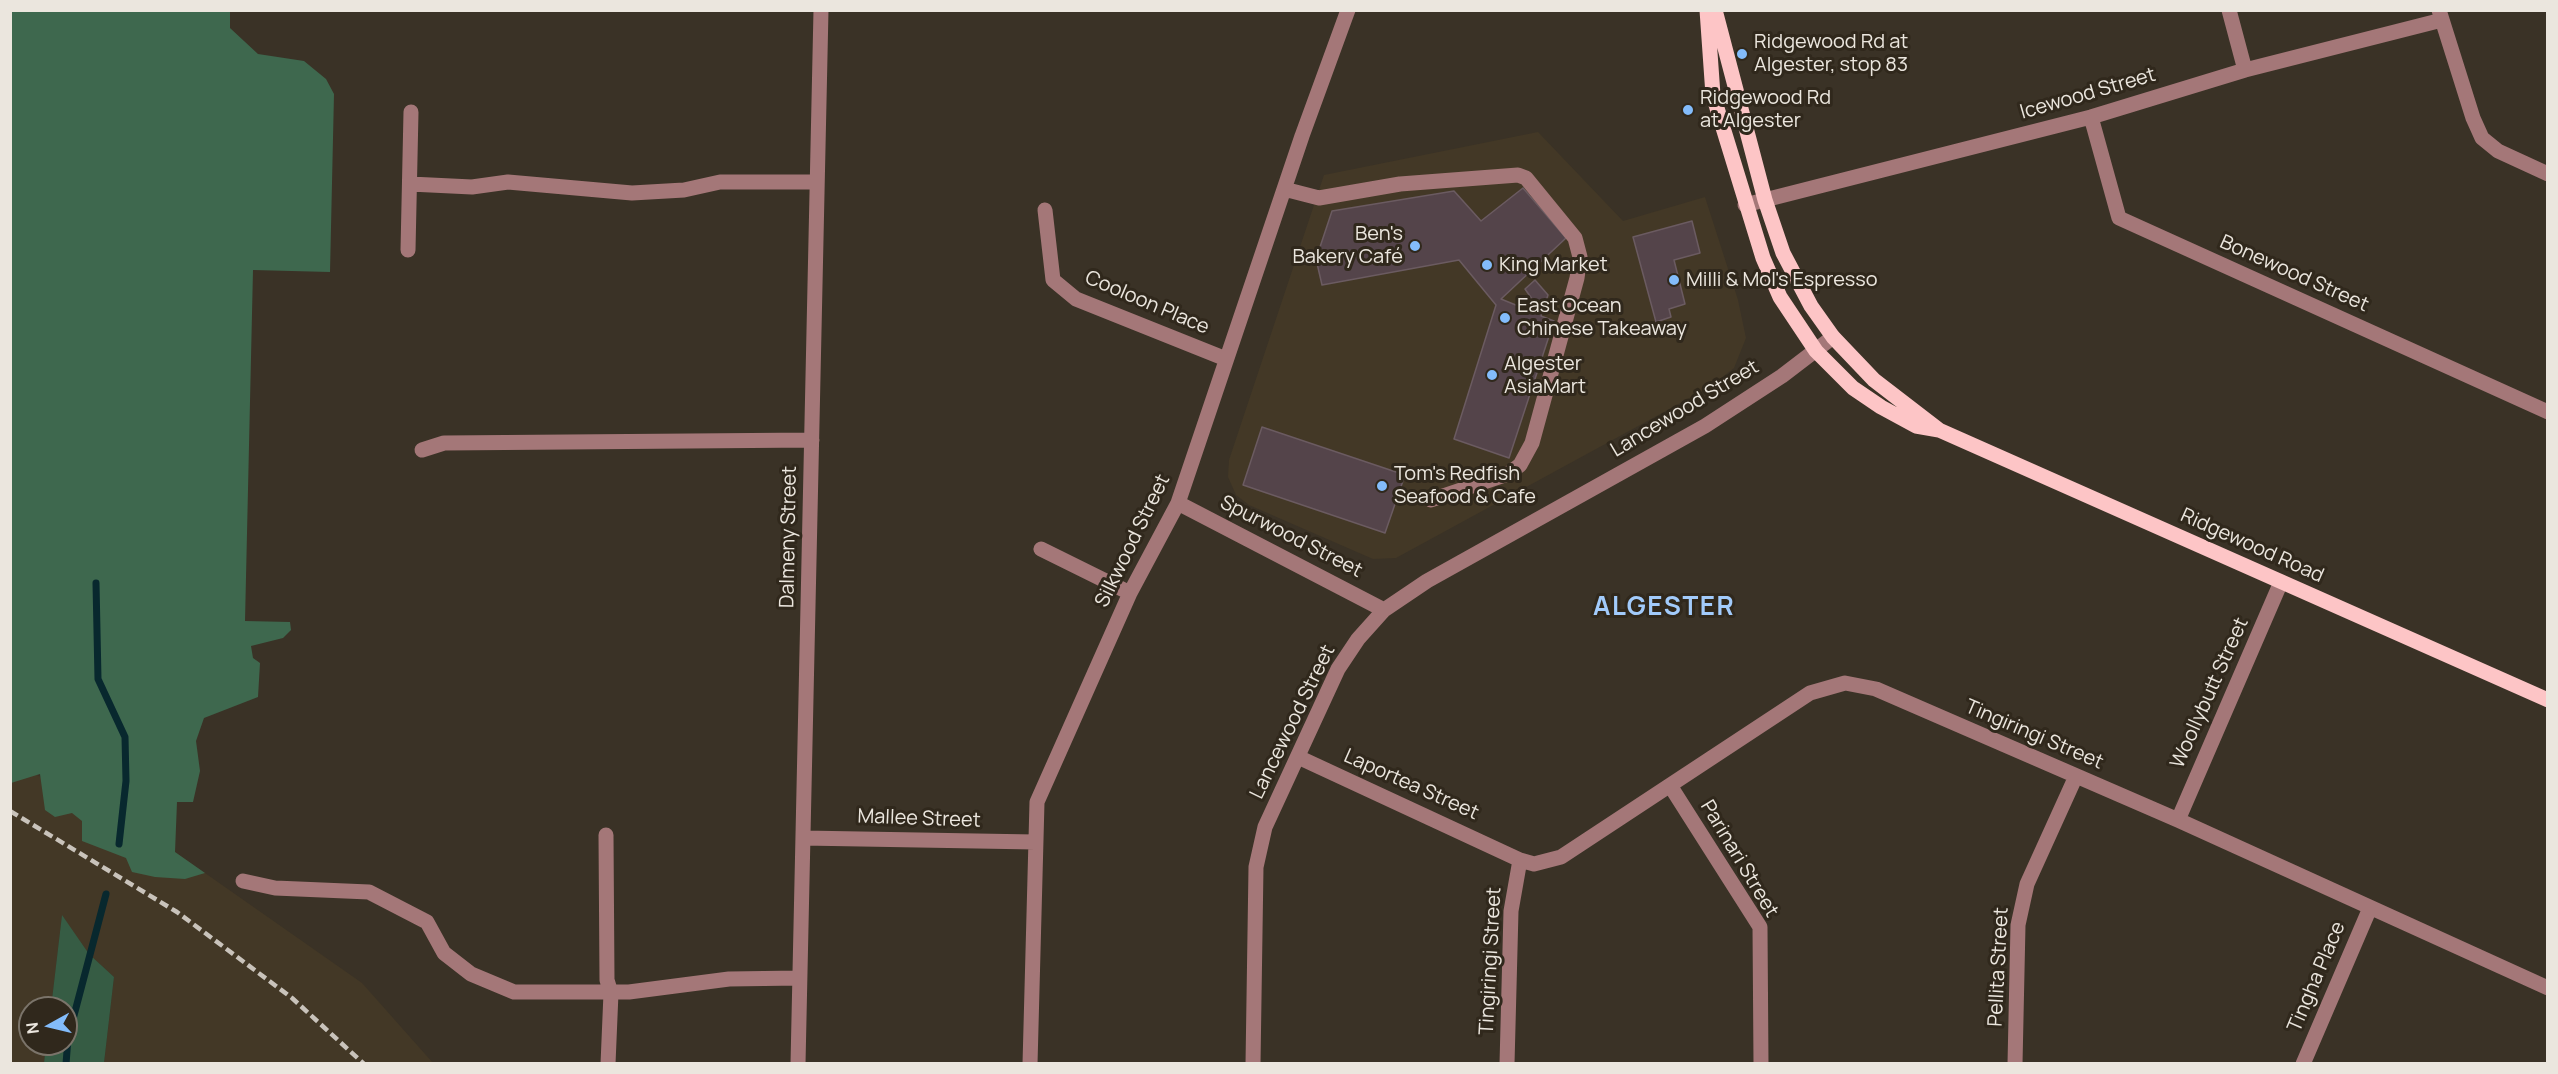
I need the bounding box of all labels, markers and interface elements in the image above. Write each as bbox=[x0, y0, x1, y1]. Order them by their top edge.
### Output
place label: Ridgewood Rd at Algester, stop 83 bbox=[1754, 30, 1908, 77]
marker: Ridgewood Rd at Algester, stop 83 bbox=[1735, 47, 1749, 61]
street label: Icewood Street bbox=[2017, 63, 2159, 125]
place label: Ridgewood Rd at Algester bbox=[1700, 86, 1831, 133]
marker: Ridgewood Rd at Algester bbox=[1681, 103, 1695, 117]
place label: Ben's Bakery Café bbox=[1292, 222, 1403, 269]
street label: Bonewood Street bbox=[2216, 230, 2372, 318]
marker: Ben's Bakery Café bbox=[1408, 239, 1422, 253]
place label: King Market bbox=[1499, 253, 1608, 277]
marker: King Market bbox=[1480, 258, 1494, 272]
street label: Cooloon Place bbox=[1081, 266, 1213, 340]
place label: Milli & Mol's Espresso bbox=[1686, 268, 1878, 292]
marker: Milli & Mol's Espresso bbox=[1667, 273, 1681, 287]
place label: East Ocean Chinese Takeaway bbox=[1517, 294, 1687, 341]
marker: East Ocean Chinese Takeaway bbox=[1498, 311, 1512, 325]
place label: Algester AsiaMart bbox=[1504, 352, 1586, 399]
street label: Lancewood Street bbox=[1607, 355, 1763, 463]
marker: Algester AsiaMart bbox=[1485, 368, 1499, 382]
place label: Tom's Redfish Seafood & Cafe bbox=[1394, 462, 1536, 509]
street label: Dalmeny Street bbox=[776, 466, 802, 608]
street label: Silkwood Street bbox=[1090, 471, 1176, 611]
marker: Tom's Redfish Seafood & Cafe bbox=[1375, 479, 1389, 493]
street label: Spurwood Street bbox=[1216, 491, 1366, 583]
street label: Ridgewood Road bbox=[2177, 504, 2327, 588]
district label: ALGESTER bbox=[1593, 592, 1735, 624]
street label: Woollybutt Street bbox=[2166, 614, 2254, 772]
street label: Lancewood Street bbox=[1245, 641, 1341, 803]
street label: Tingiringi Street bbox=[1961, 695, 2107, 775]
street label: Laportea Street bbox=[1340, 745, 1482, 825]
street label: Parinari Street bbox=[1695, 796, 1783, 922]
street label: Mallee Street bbox=[857, 805, 981, 833]
street label: Tingiringi Street bbox=[1475, 886, 1507, 1036]
street label: Pellita Street bbox=[1984, 907, 2014, 1027]
street label: Tingha Place bbox=[2283, 918, 2351, 1036]
north arrow bbox=[18, 996, 78, 1056]
text: N bbox=[20, 1021, 44, 1035]

